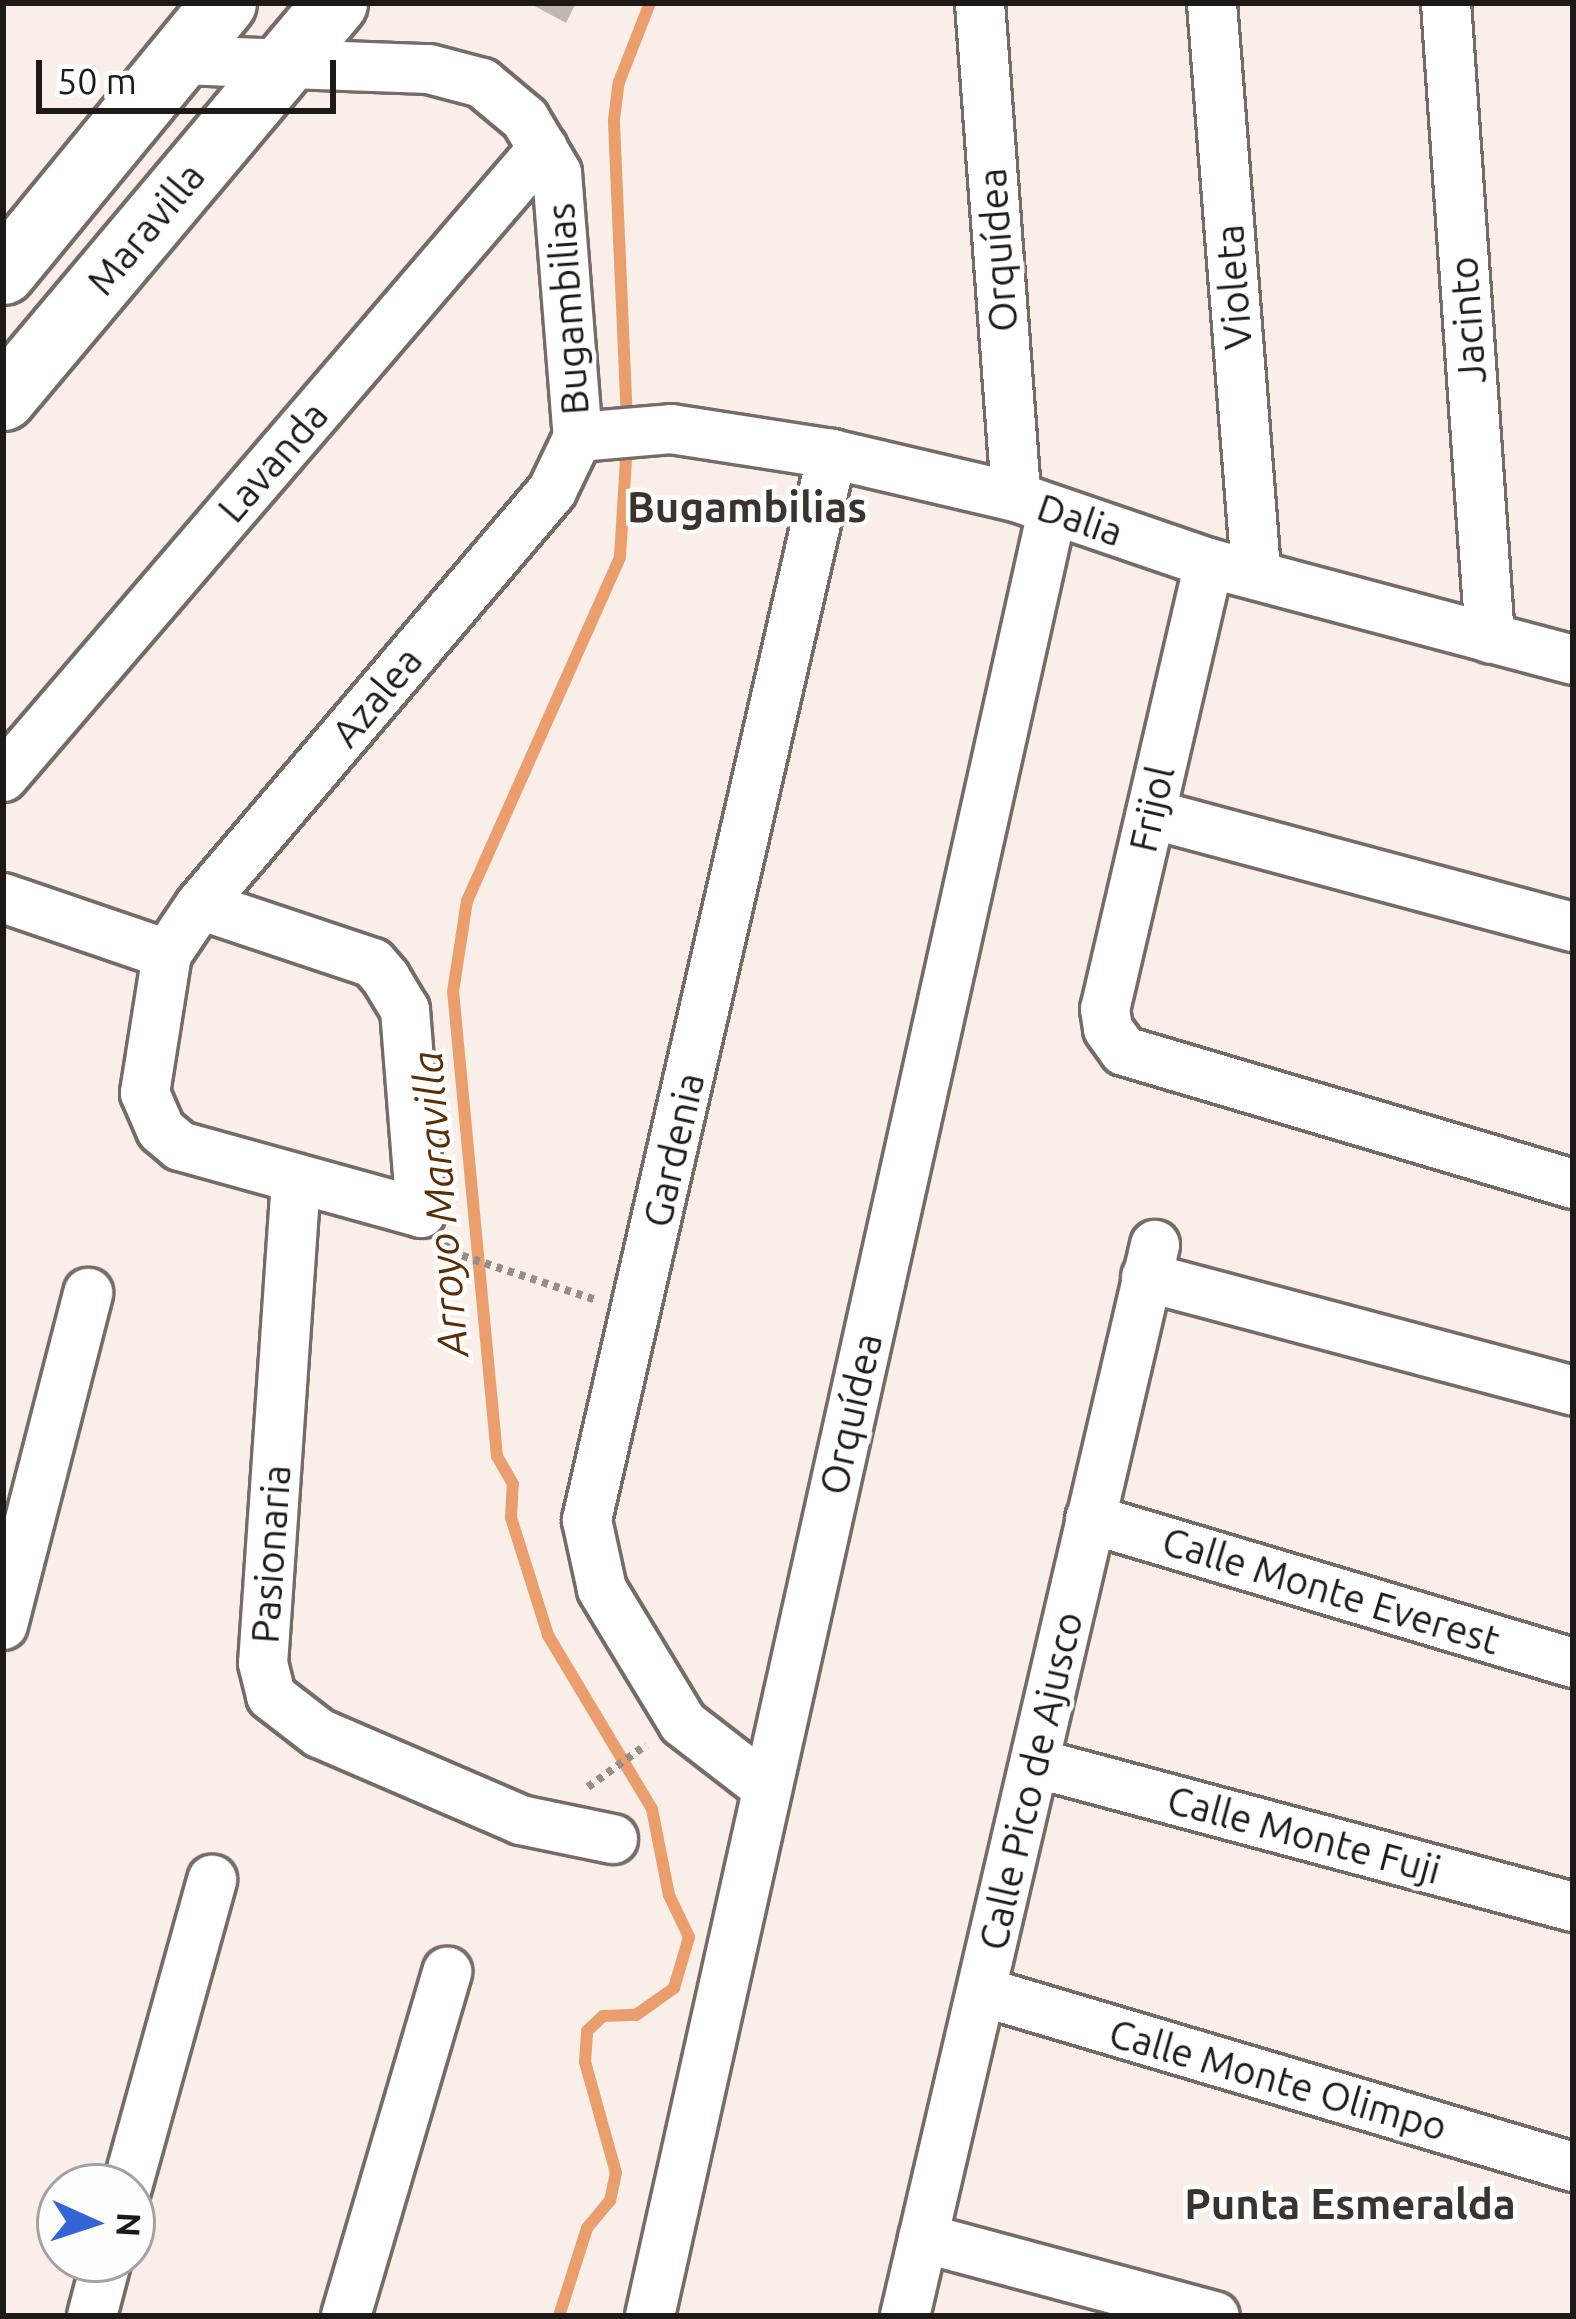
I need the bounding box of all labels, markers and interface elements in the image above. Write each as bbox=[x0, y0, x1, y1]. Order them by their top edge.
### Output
scale bar bbox=[42, 36, 342, 110]
text: 50 m bbox=[57, 60, 137, 101]
street label: Maravilla bbox=[77, 154, 215, 304]
street label: Orquídea bbox=[969, 167, 1027, 333]
street label: Bugambilias bbox=[537, 202, 599, 416]
street label: Violeta bbox=[1206, 223, 1262, 351]
street label: Jacinto bbox=[1440, 255, 1496, 385]
street label: Lavanda bbox=[208, 392, 338, 532]
district label: Bugambilias bbox=[627, 482, 867, 532]
street label: Dalia bbox=[1031, 484, 1129, 556]
street label: Azalea bbox=[322, 638, 432, 756]
street label: Frijol bbox=[1119, 762, 1185, 856]
water label: Arroyo Maravilla bbox=[402, 1049, 478, 1359]
street label: Gardenia bbox=[634, 1068, 714, 1232]
street label: Orquídea bbox=[810, 1329, 892, 1499]
street label: Pasionaria bbox=[241, 1463, 301, 1645]
street label: Calle Monte Everest bbox=[1157, 1517, 1505, 1665]
street label: Calle Pico de Ajusco bbox=[969, 1607, 1093, 1955]
street label: Calle Monte Fuji bbox=[1162, 1776, 1446, 1894]
street label: Calle Monte Olimpo bbox=[1104, 2009, 1452, 2151]
north arrow bbox=[36, 2163, 156, 2283]
district label: Punta Esmeralda bbox=[1184, 2179, 1516, 2229]
text: N bbox=[110, 2211, 149, 2238]

